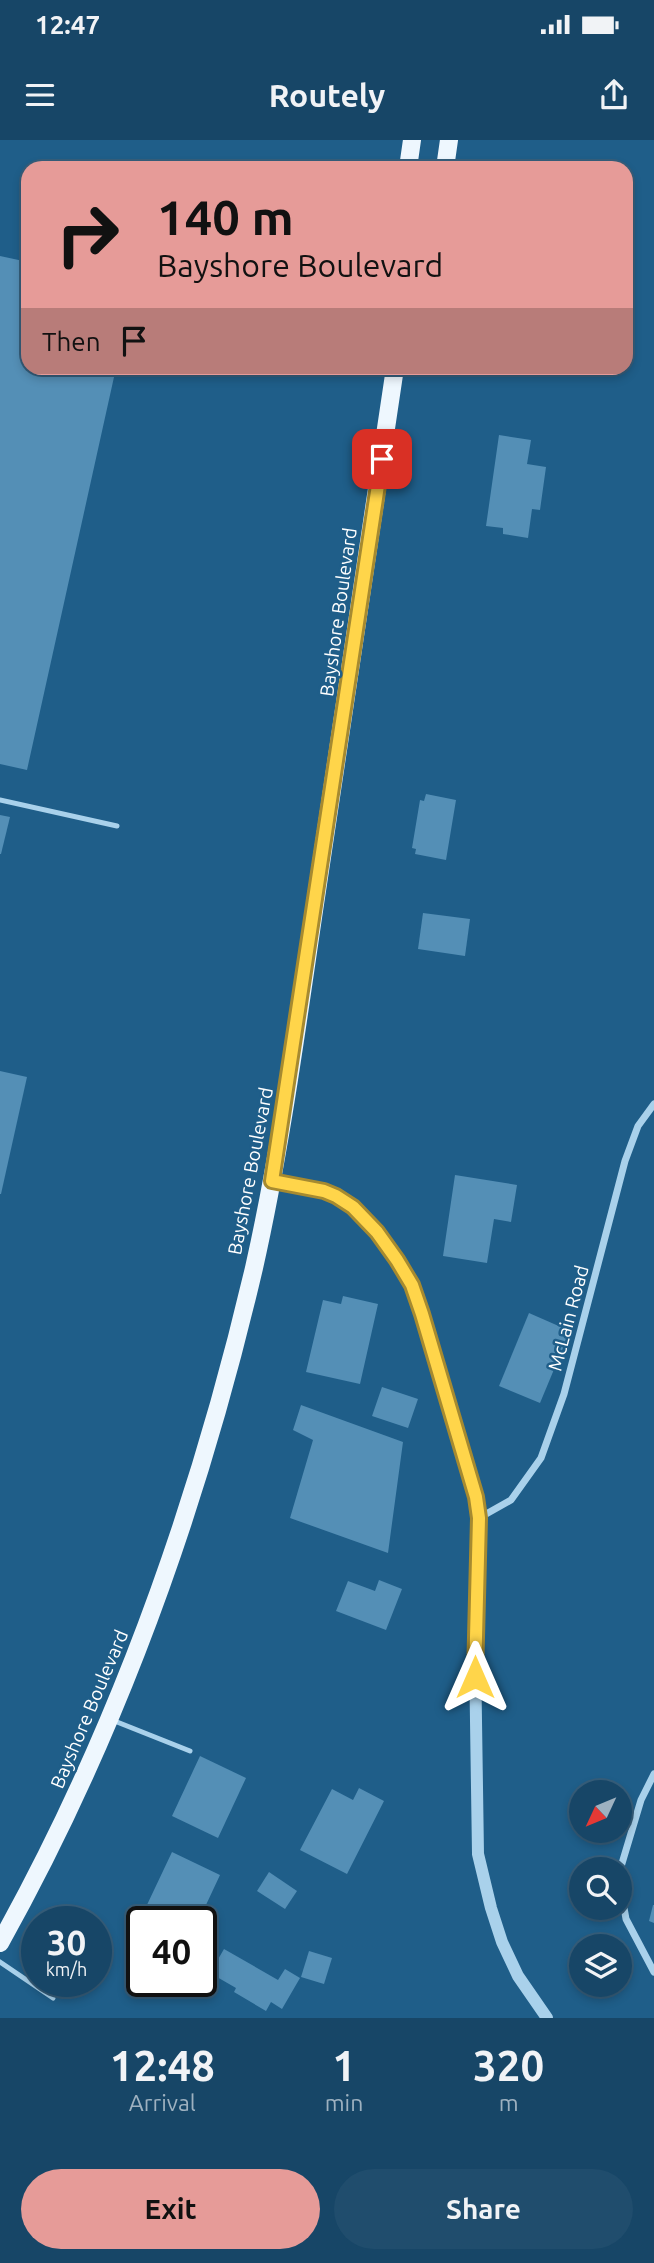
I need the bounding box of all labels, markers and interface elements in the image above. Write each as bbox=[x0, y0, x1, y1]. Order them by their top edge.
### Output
text: 12:47 bbox=[35, 10, 100, 39]
icon: menu bbox=[21, 76, 59, 114]
icon: share bbox=[595, 76, 633, 114]
text: Routely bbox=[269, 77, 385, 113]
icon: right bbox=[42, 189, 133, 280]
text: 140 m bbox=[157, 189, 294, 244]
text: Bayshore Boulevard bbox=[157, 247, 443, 283]
icon: arrive bbox=[115, 322, 153, 360]
text: Then bbox=[42, 327, 101, 356]
pin bbox=[352, 429, 412, 489]
icon: arrive bbox=[363, 440, 401, 478]
street label: Bayshore Boulevard bbox=[315, 526, 361, 698]
street label: Bayshore Boulevard bbox=[223, 1085, 277, 1257]
street label: McLain Road bbox=[543, 1263, 593, 1373]
street label: Bayshore Boulevard bbox=[46, 1626, 132, 1792]
position arrow bbox=[438, 1640, 512, 1714]
north arrow bbox=[569, 1780, 632, 1843]
map controls bbox=[569, 1780, 632, 1997]
button: search bbox=[569, 1857, 632, 1920]
speed limit sign: 40 bbox=[126, 1906, 217, 1997]
text: 30 bbox=[47, 1922, 86, 1962]
button: layers bbox=[569, 1934, 632, 1997]
text: km/h bbox=[46, 1959, 87, 1979]
text: 12:48 bbox=[110, 2042, 215, 2089]
text: 1 bbox=[332, 2042, 356, 2089]
text: 320 bbox=[473, 2042, 544, 2089]
text: Arrival bbox=[129, 2090, 196, 2115]
text: min bbox=[325, 2090, 363, 2115]
text: m bbox=[499, 2090, 519, 2115]
button: Exit bbox=[21, 2169, 320, 2249]
button: Share bbox=[334, 2169, 633, 2249]

